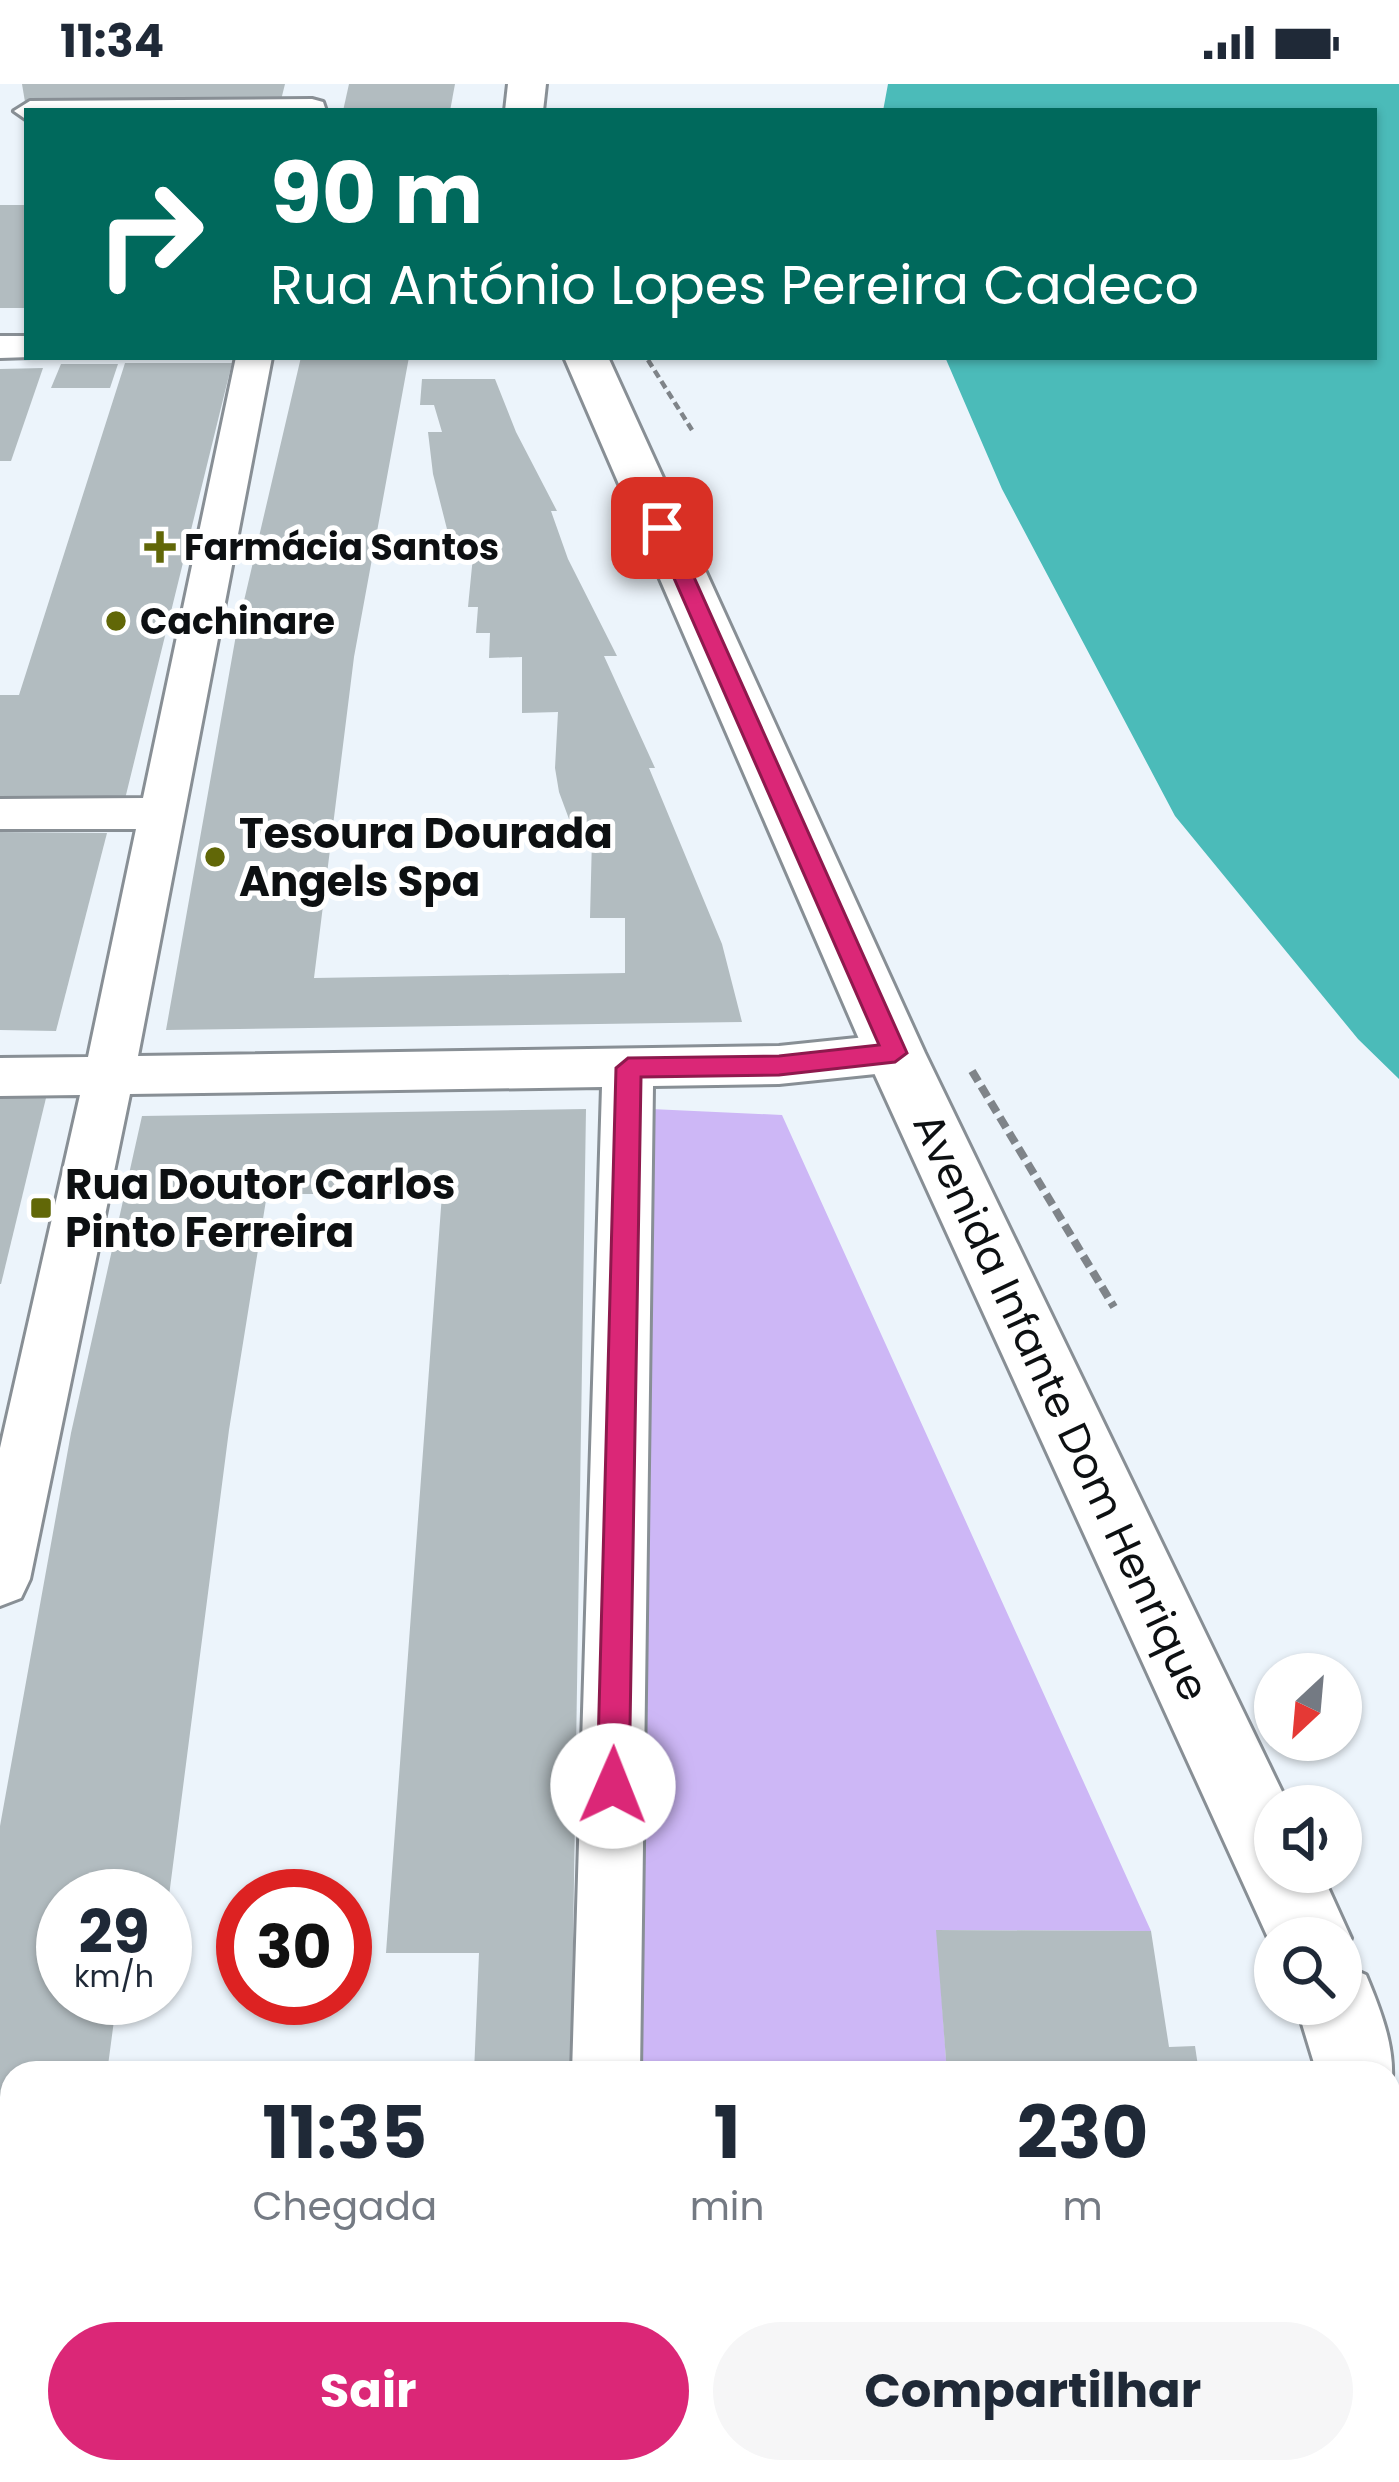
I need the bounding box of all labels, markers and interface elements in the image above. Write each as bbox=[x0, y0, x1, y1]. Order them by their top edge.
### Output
text: 11:34 bbox=[60, 10, 164, 73]
text: 90 m bbox=[270, 135, 483, 252]
icon: right bbox=[72, 156, 228, 312]
text: Rua António Lopes Pereira Cadeco bbox=[270, 247, 1199, 323]
pin bbox=[611, 477, 713, 579]
icon: arrive bbox=[629, 495, 695, 561]
place label: Farmácia Santos bbox=[184, 522, 499, 573]
marker: Farmácia Santos bbox=[147, 534, 173, 560]
place label: Cachinare bbox=[140, 596, 335, 647]
marker: Cachinare bbox=[103, 608, 129, 634]
place label: Tesoura Dourada Angels Spa bbox=[239, 804, 613, 911]
marker: Tesoura Dourada Angels Spa bbox=[202, 844, 228, 870]
street label: Avenida Infante Dom Henrique bbox=[899, 1103, 1223, 1711]
place label: Rua Doutor Carlos Pinto Ferreira bbox=[65, 1155, 455, 1262]
marker: Rua Doutor Carlos Pinto Ferreira bbox=[28, 1195, 54, 1221]
north arrow bbox=[1254, 1653, 1362, 1761]
map controls bbox=[1254, 1653, 1362, 2025]
position arrow bbox=[550, 1723, 676, 1849]
button: sound bbox=[1254, 1785, 1362, 1893]
speed limit sign: 30 bbox=[216, 1869, 372, 2025]
text: 29 bbox=[78, 1890, 150, 1974]
button: search bbox=[1254, 1917, 1362, 2025]
text: km/h bbox=[74, 1955, 154, 1998]
text: 11:35 bbox=[262, 2082, 427, 2183]
text: 1 bbox=[713, 2082, 741, 2183]
text: 230 bbox=[1017, 2082, 1148, 2183]
text: Chegada bbox=[252, 2179, 437, 2234]
text: min bbox=[690, 2179, 764, 2234]
text: m bbox=[1063, 2179, 1103, 2234]
button: Sair bbox=[48, 2322, 689, 2460]
button: Compartilhar bbox=[713, 2322, 1353, 2460]

